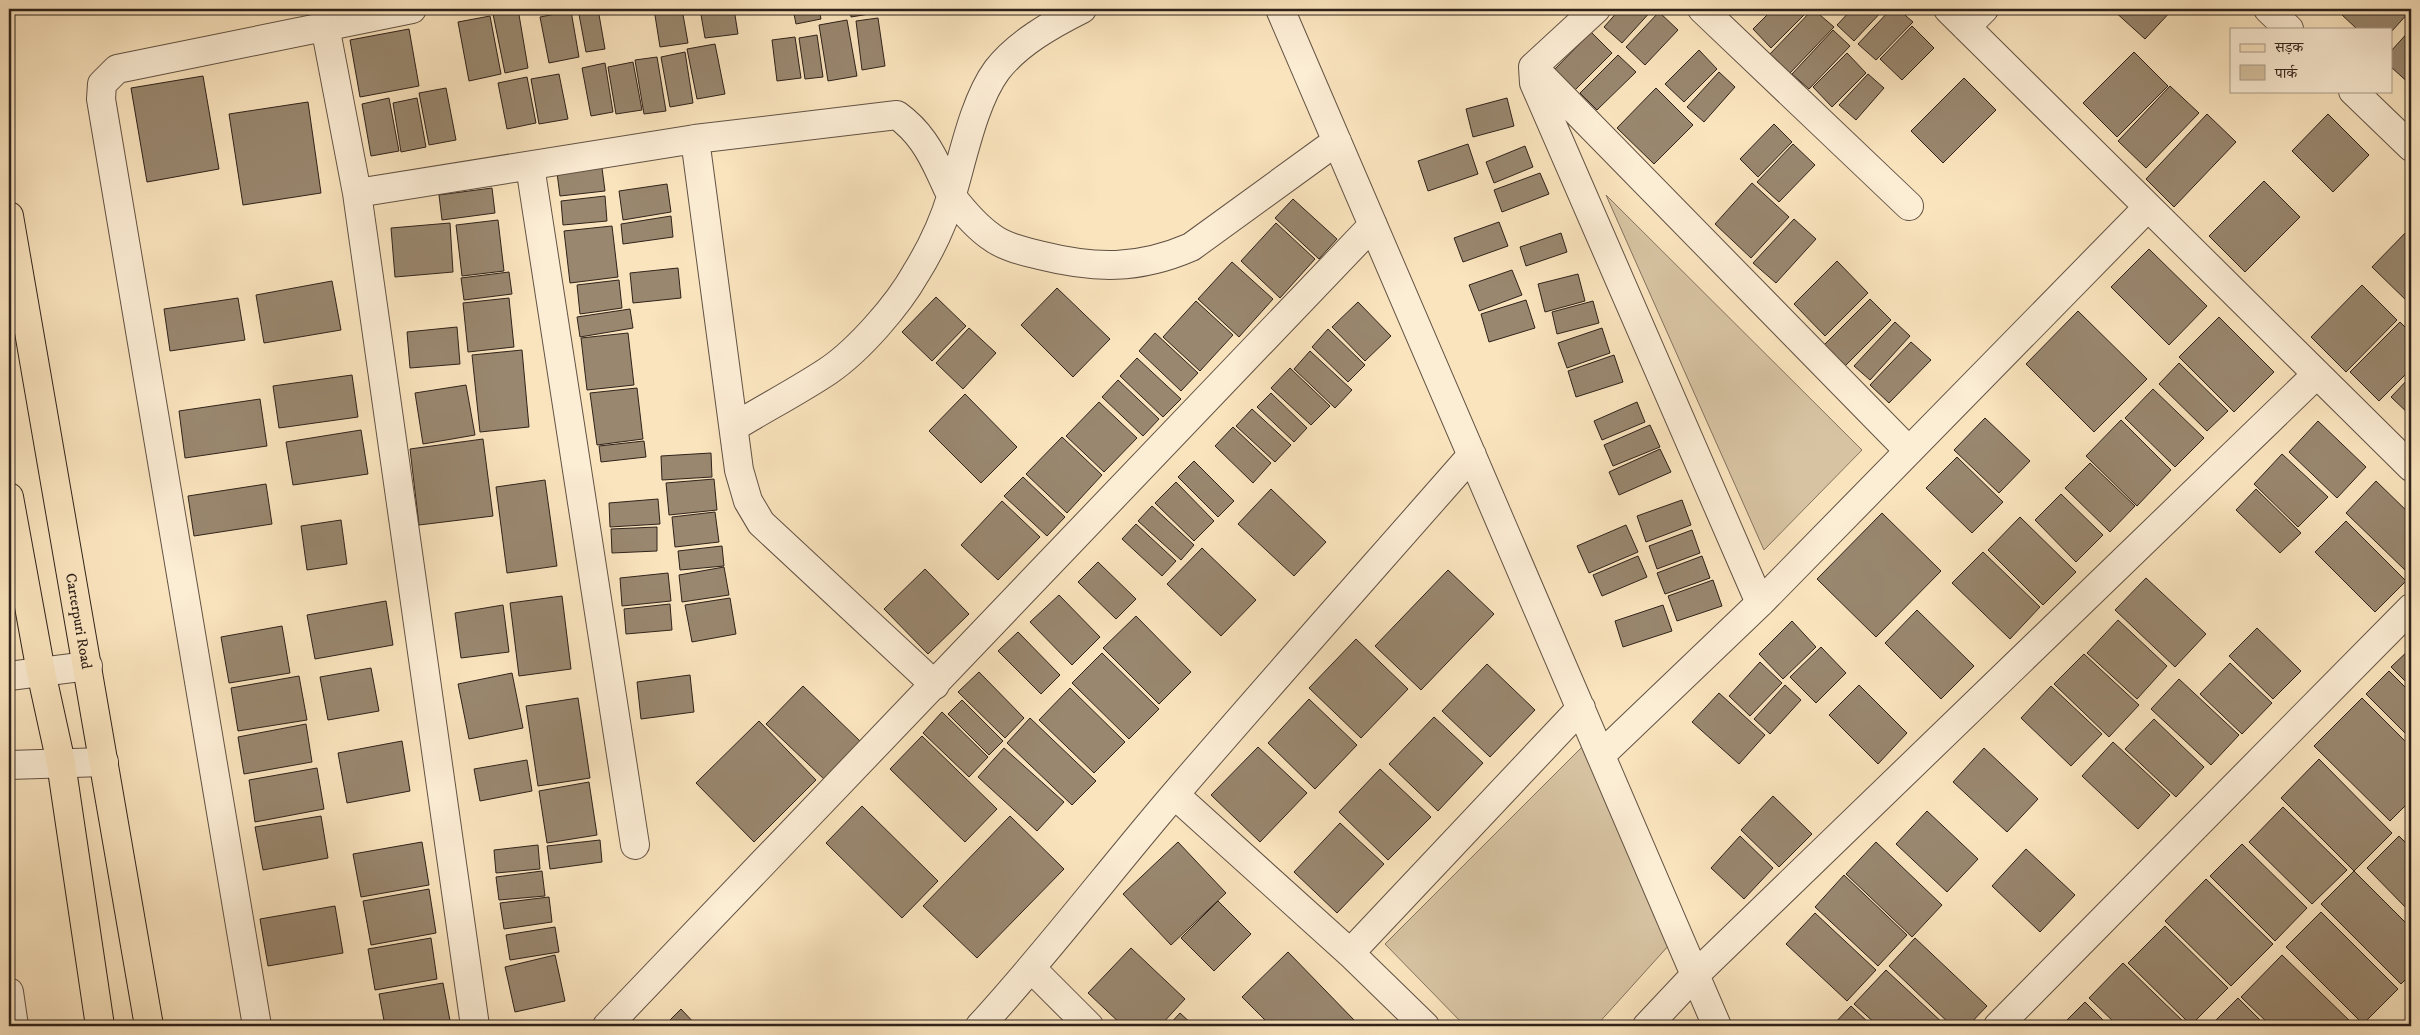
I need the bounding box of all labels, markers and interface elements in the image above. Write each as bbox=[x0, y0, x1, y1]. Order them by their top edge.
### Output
legend bbox=[2230, 28, 2392, 92]
text: सड़क bbox=[2274, 38, 2304, 57]
text: पार्क bbox=[2274, 64, 2298, 83]
street label: Carterpuri Road bbox=[61, 572, 97, 671]

